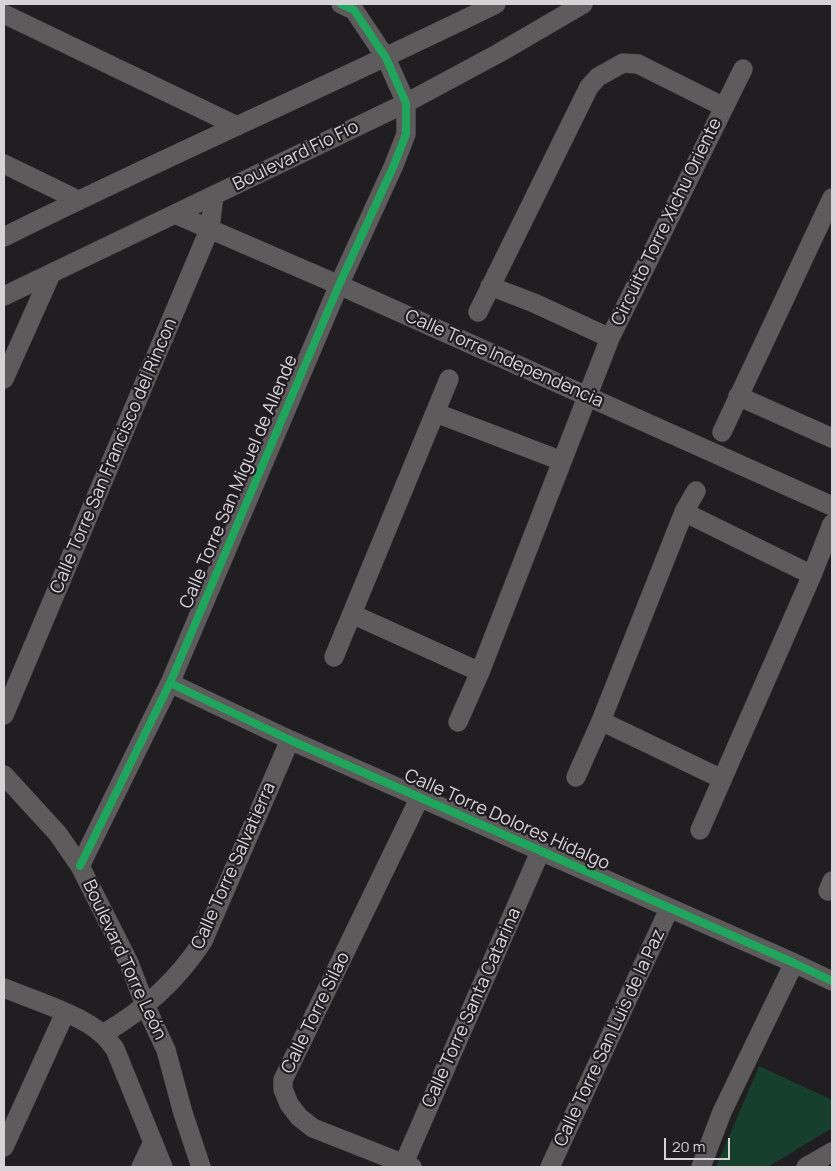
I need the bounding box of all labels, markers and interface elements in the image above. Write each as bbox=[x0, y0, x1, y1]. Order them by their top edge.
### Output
street label: Circuito Torre Xichu Oriente bbox=[607, 115, 727, 329]
street label: Boulevard Fio Fio bbox=[230, 116, 362, 196]
street label: Calle Torre Independencia bbox=[401, 305, 607, 413]
street label: Calle Torre San Francisco del Rincon bbox=[46, 315, 182, 597]
street label: Calle Torre San Miguel de Allende bbox=[176, 352, 302, 612]
street label: Calle Torre Dolores Hidalgo bbox=[401, 765, 613, 875]
street label: Calle Torre Salvatierra bbox=[187, 779, 281, 953]
street label: Boulevard Torre León bbox=[77, 877, 171, 1043]
street label: Calle Torre Santa Catarina bbox=[418, 905, 526, 1111]
street label: Calle Torre San Luis de la Paz bbox=[550, 926, 670, 1150]
street label: Calle Torre Silao bbox=[277, 949, 355, 1077]
scale bar bbox=[666, 1128, 732, 1160]
text: 20 m bbox=[672, 1136, 705, 1157]

